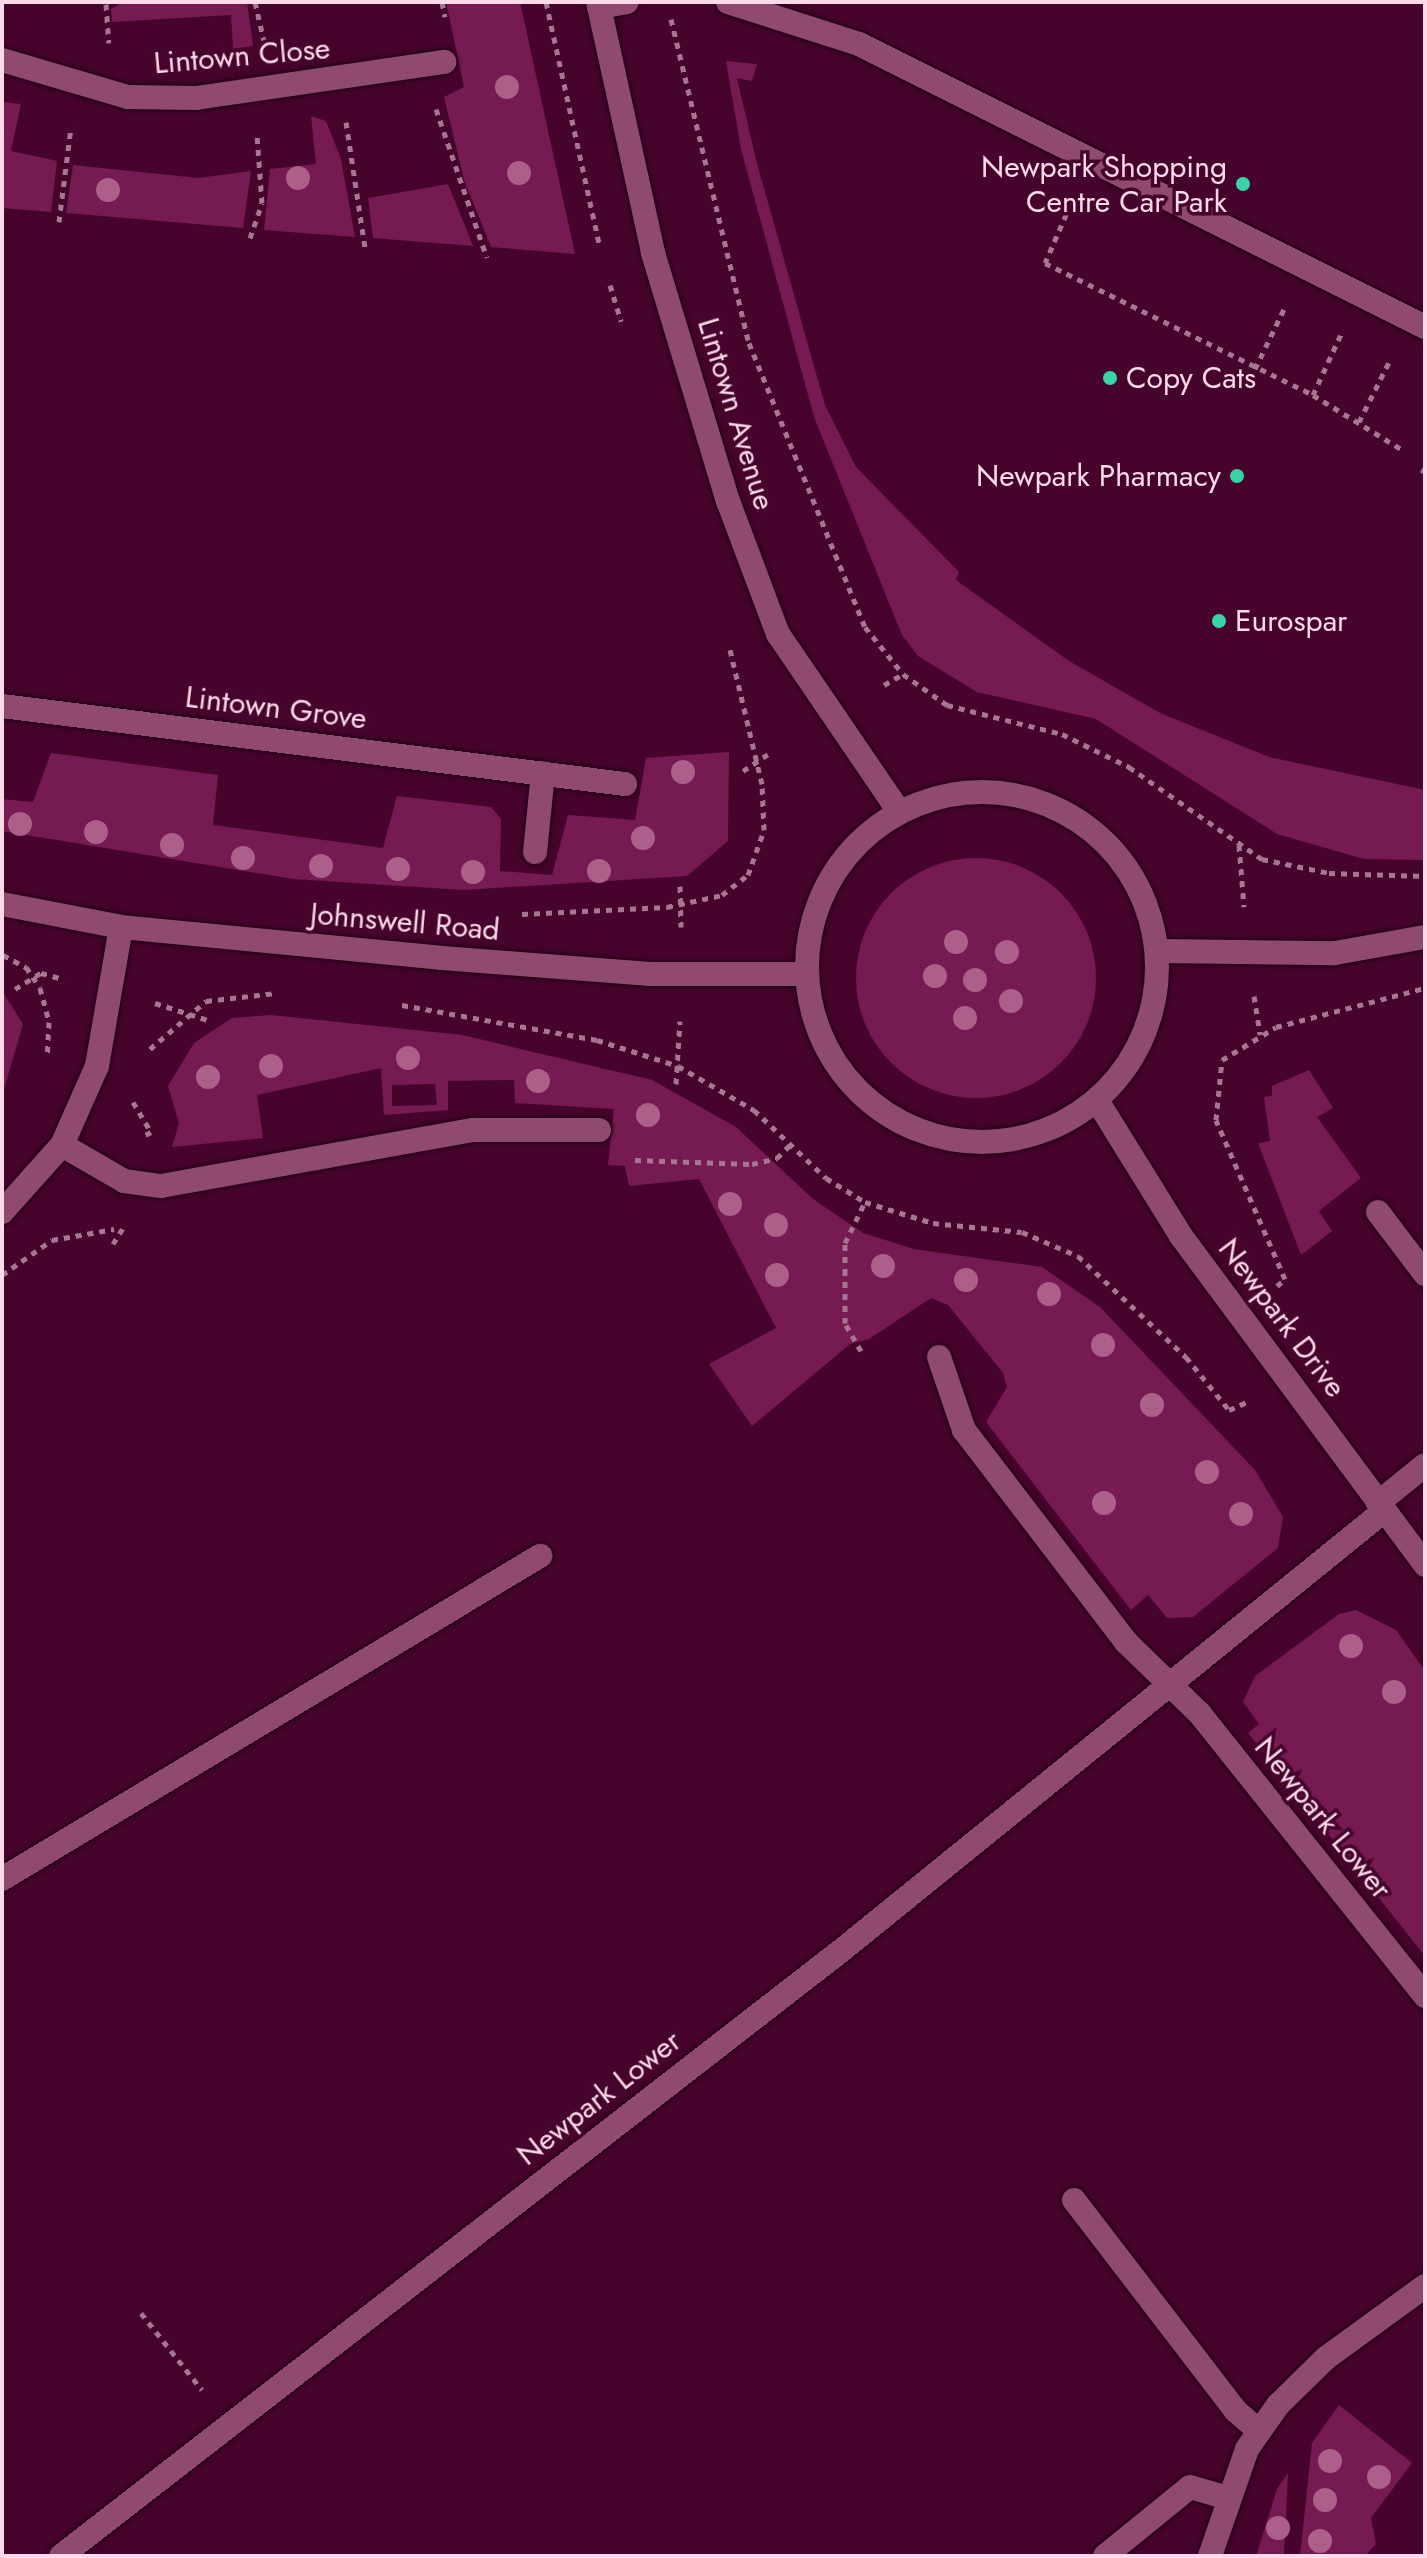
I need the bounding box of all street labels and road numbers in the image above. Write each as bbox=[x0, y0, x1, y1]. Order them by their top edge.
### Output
street label: Lintown Close bbox=[152, 30, 332, 82]
street label: Lintown Avenue bbox=[690, 314, 782, 514]
street label: Lintown Grove bbox=[183, 679, 369, 737]
street label: Johnswell Road bbox=[309, 896, 501, 948]
street label: Newpark Drive bbox=[1211, 1232, 1353, 1404]
street label: Newpark Lower bbox=[1247, 1730, 1399, 1906]
street label: Newpark Lower bbox=[510, 2023, 688, 2173]

